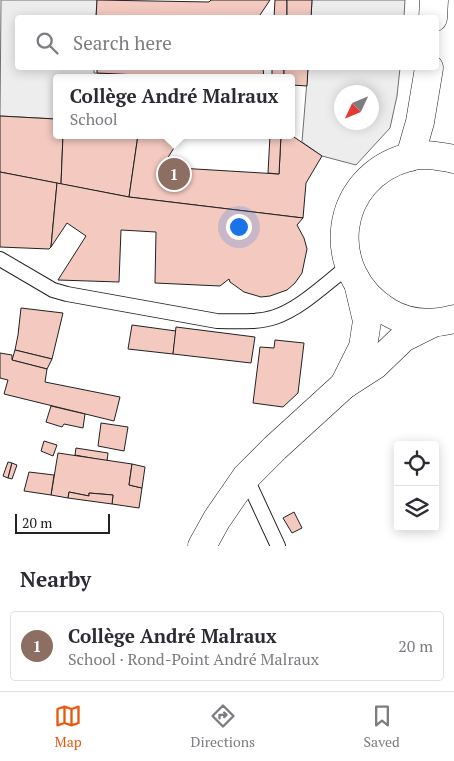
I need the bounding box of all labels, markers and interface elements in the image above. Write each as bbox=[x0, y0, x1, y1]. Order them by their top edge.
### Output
search box bbox=[15, 15, 439, 70]
icon: search bbox=[33, 29, 61, 57]
text: Search here bbox=[73, 30, 172, 55]
popup bbox=[53, 74, 295, 139]
text: Collège André Malraux bbox=[70, 83, 278, 108]
north arrow bbox=[334, 85, 379, 130]
text: School bbox=[70, 108, 118, 130]
pin: 1 bbox=[158, 155, 190, 193]
your location bbox=[226, 214, 252, 240]
map controls bbox=[394, 441, 439, 531]
button: locate bbox=[394, 441, 439, 486]
button: layers bbox=[394, 486, 439, 531]
scale bar bbox=[15, 511, 110, 534]
text: 20 m bbox=[22, 513, 52, 532]
text: Nearby bbox=[20, 565, 91, 593]
text: Collège André Malraux bbox=[68, 623, 277, 648]
text: 1 bbox=[32, 635, 42, 657]
text: 20 m bbox=[398, 635, 433, 657]
text: School · Rond-Point André Malraux bbox=[68, 648, 319, 670]
tab: Map bbox=[54, 702, 82, 751]
tab: Directions bbox=[191, 702, 255, 751]
tab: Saved bbox=[364, 702, 400, 751]

